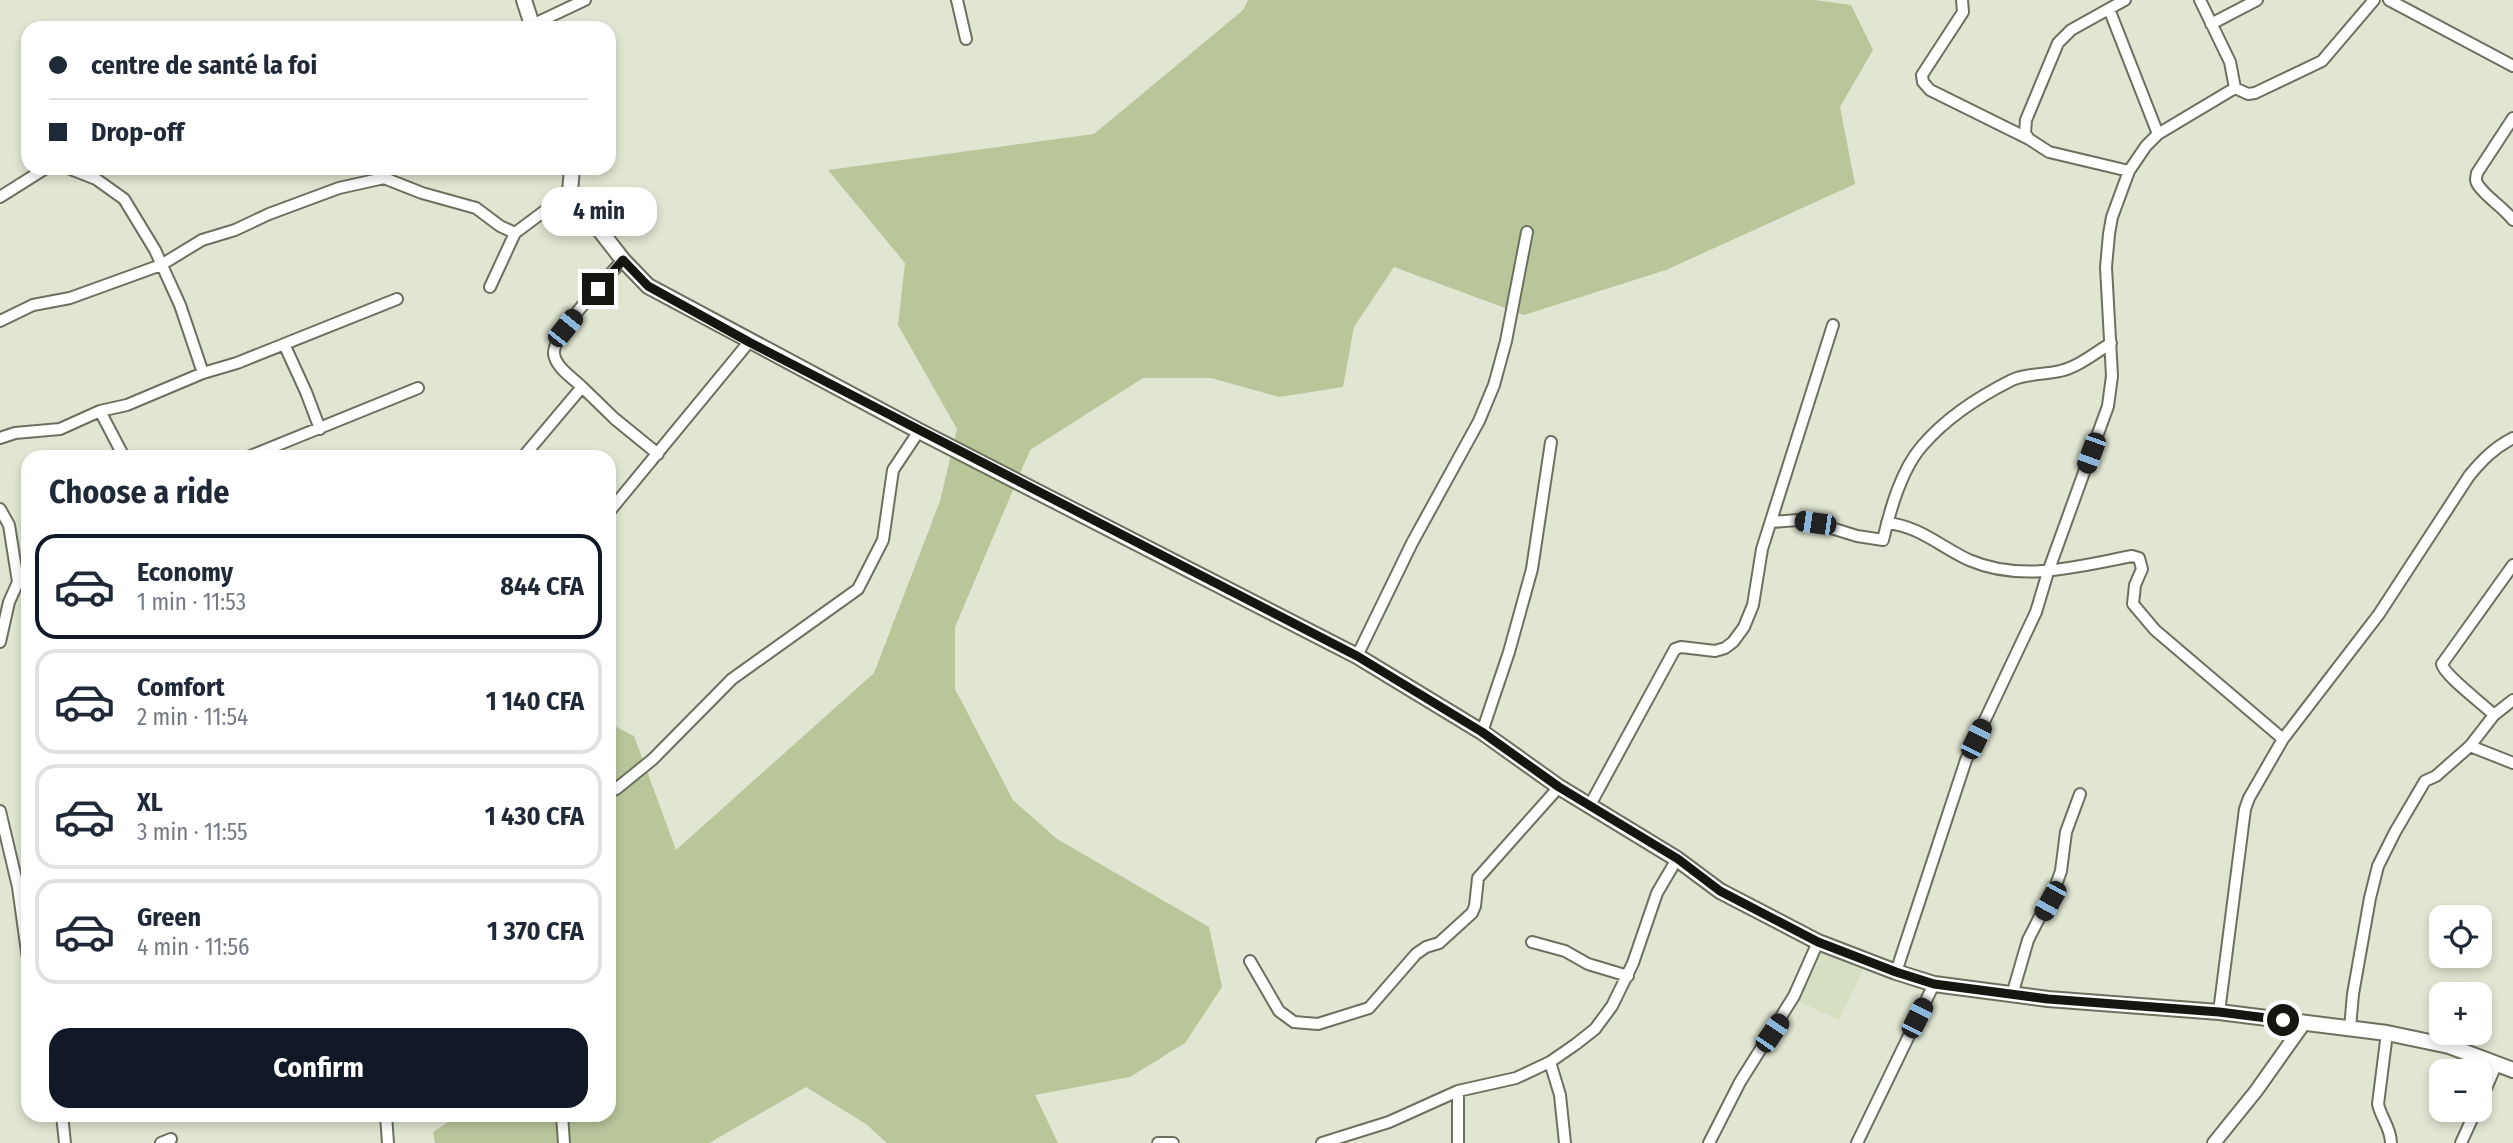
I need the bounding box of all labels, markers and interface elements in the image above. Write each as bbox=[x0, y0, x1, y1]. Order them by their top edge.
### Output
text: centre de santé la foi bbox=[91, 50, 317, 81]
text: Drop-off bbox=[91, 117, 184, 148]
callout: 4 min bbox=[540, 188, 656, 236]
text: 4 min bbox=[573, 197, 625, 225]
route end bbox=[582, 273, 614, 305]
car bbox=[544, 305, 587, 351]
car bbox=[2074, 430, 2109, 476]
text: Choose a ride bbox=[49, 473, 230, 511]
car bbox=[1793, 510, 1838, 536]
icon: car bbox=[53, 555, 116, 618]
text: Economy bbox=[137, 557, 233, 588]
text: 844 CFA bbox=[500, 571, 584, 602]
text: 1 min · 11:53 bbox=[137, 588, 246, 616]
icon: car bbox=[53, 670, 116, 733]
text: Comfort bbox=[137, 672, 225, 703]
text: 1 140 CFA bbox=[486, 686, 584, 717]
text: 2 min · 11:54 bbox=[137, 703, 248, 731]
car bbox=[1958, 716, 1995, 762]
icon: car bbox=[53, 785, 116, 848]
text: XL bbox=[137, 787, 163, 818]
text: 1 430 CFA bbox=[485, 801, 584, 832]
text: 3 min · 11:55 bbox=[137, 818, 248, 846]
car bbox=[2031, 878, 2070, 924]
icon: car bbox=[53, 900, 116, 963]
text: Green bbox=[137, 902, 201, 933]
map controls bbox=[2429, 905, 2492, 1122]
button: locate bbox=[2429, 905, 2492, 968]
text: 1 370 CFA bbox=[487, 916, 584, 947]
text: 4 min · 11:56 bbox=[137, 933, 249, 961]
button: + bbox=[2429, 982, 2492, 1045]
car bbox=[1899, 995, 1936, 1041]
route start bbox=[2267, 1004, 2299, 1036]
car bbox=[1752, 1010, 1793, 1056]
button: Confirm bbox=[49, 1028, 588, 1108]
button: − bbox=[2429, 1059, 2492, 1122]

